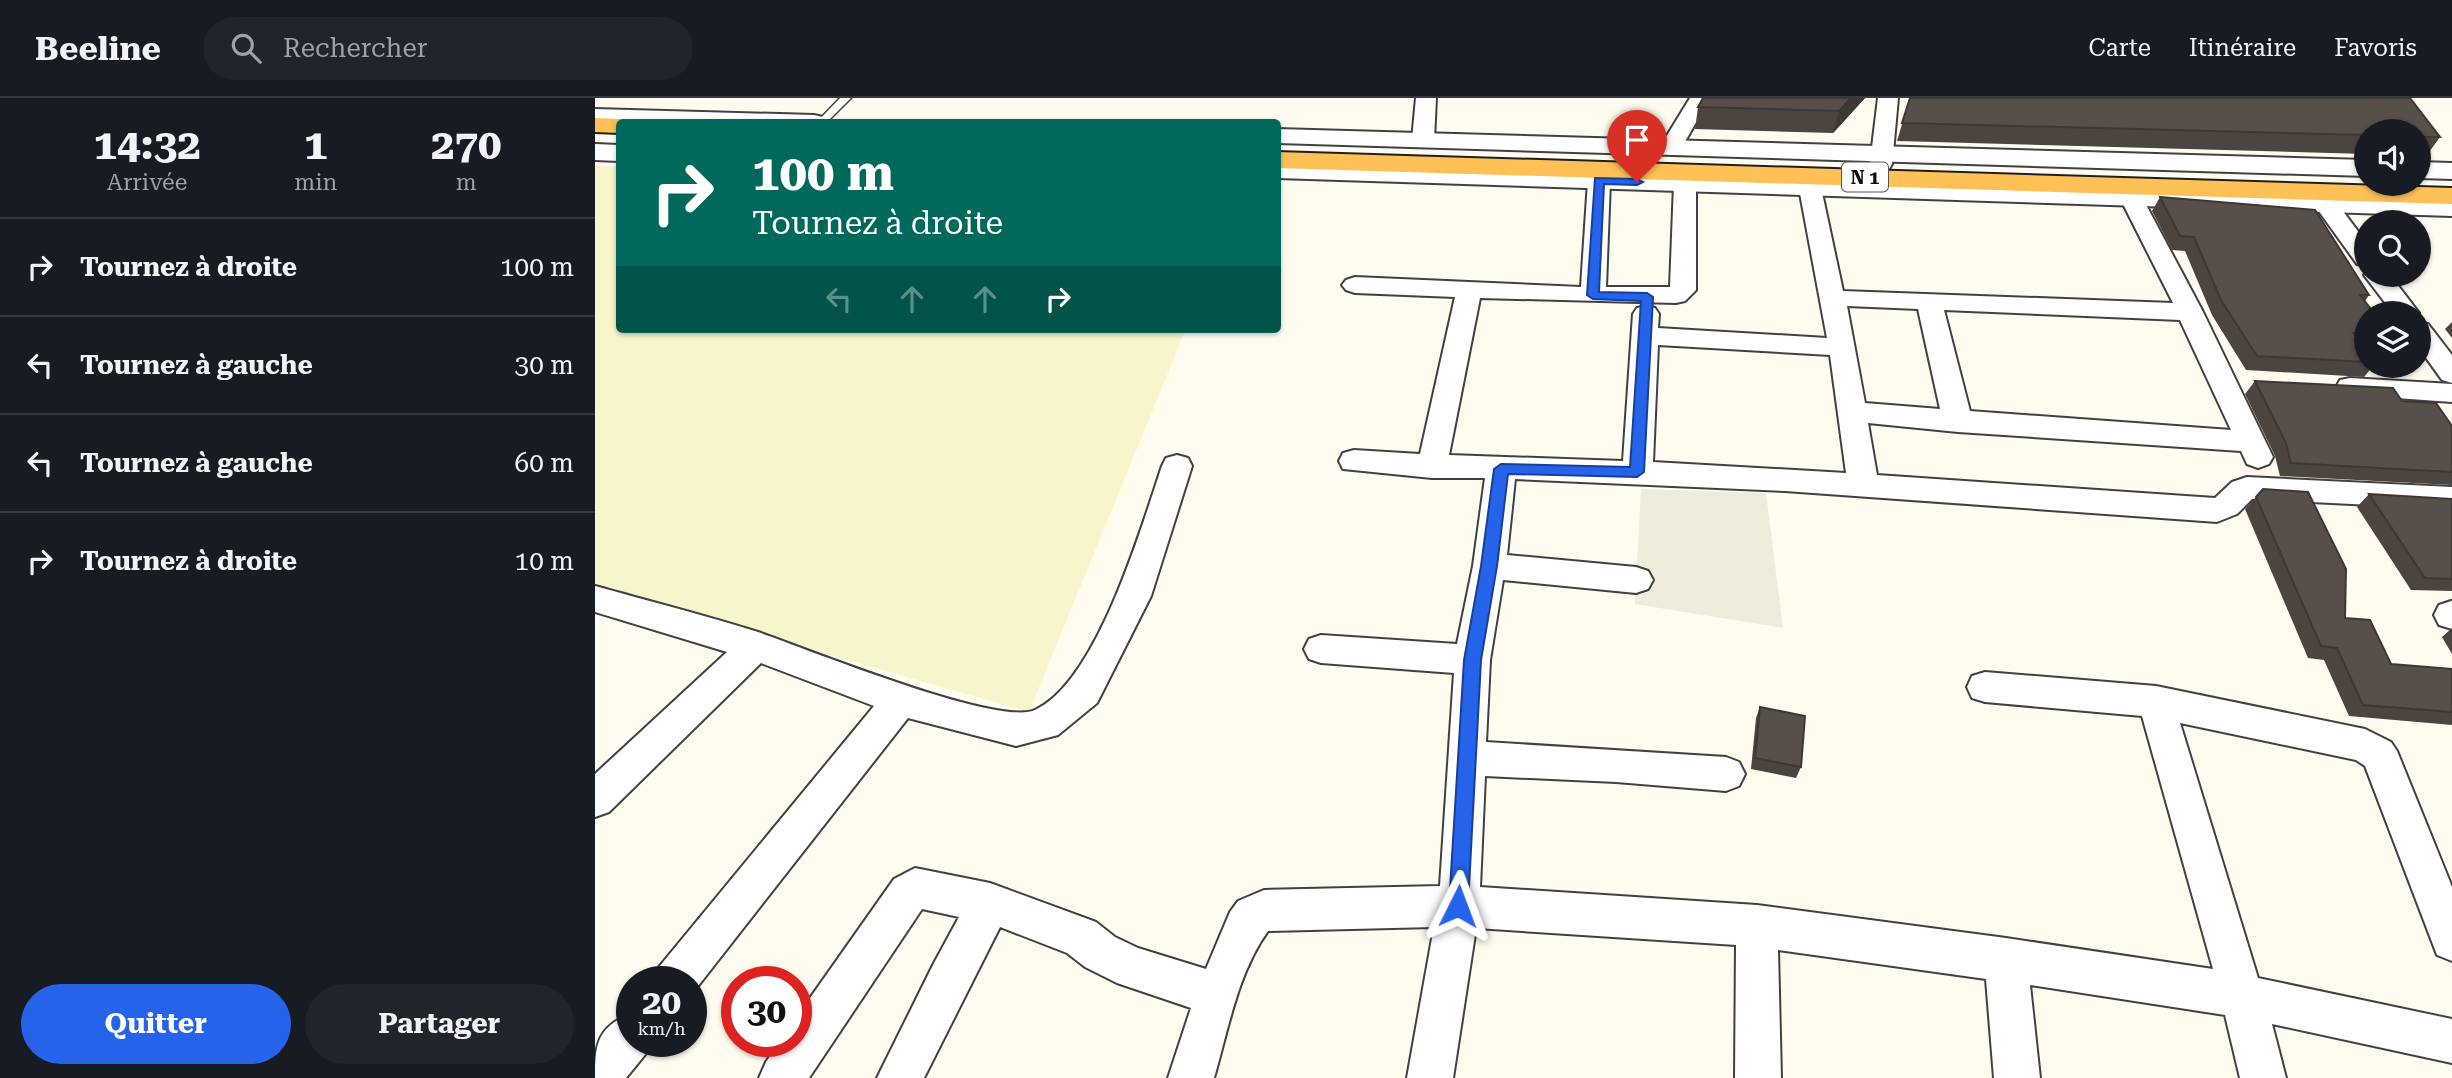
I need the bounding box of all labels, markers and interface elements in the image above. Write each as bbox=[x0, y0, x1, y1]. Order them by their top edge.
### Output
search box bbox=[203, 17, 693, 80]
text: Beeline bbox=[35, 29, 161, 68]
icon: search bbox=[227, 29, 265, 67]
text: Rechercher bbox=[283, 33, 427, 63]
text: Carte bbox=[2089, 34, 2151, 62]
text: Itinéraire bbox=[2189, 34, 2296, 62]
text: Favoris bbox=[2334, 34, 2417, 62]
pin bbox=[1607, 110, 1667, 182]
map controls bbox=[2354, 119, 2431, 378]
button: sound bbox=[2354, 119, 2431, 196]
text: 14:32 bbox=[94, 120, 201, 169]
text: 1 bbox=[304, 120, 328, 169]
text: 270 bbox=[431, 120, 501, 169]
icon: arrive bbox=[1618, 121, 1656, 159]
text: 100 m bbox=[752, 145, 894, 202]
icon: right bbox=[637, 147, 728, 238]
road number: N 1 bbox=[1842, 162, 1888, 192]
text: Arrivée bbox=[107, 169, 187, 196]
text: min bbox=[294, 169, 337, 196]
text: m bbox=[456, 169, 477, 196]
text: Tournez à droite bbox=[752, 204, 1003, 242]
button: search bbox=[2354, 210, 2431, 287]
icon: right bbox=[21, 248, 59, 286]
text: Tournez à droite bbox=[80, 252, 297, 282]
text: 100 m bbox=[500, 252, 574, 282]
icon: left bbox=[820, 280, 858, 318]
icon: ahead bbox=[893, 280, 931, 318]
icon: ahead bbox=[966, 280, 1004, 318]
icon: right bbox=[1039, 280, 1077, 318]
button: layers bbox=[2354, 301, 2431, 378]
icon: left bbox=[21, 346, 59, 384]
text: Tournez à gauche bbox=[80, 350, 313, 380]
text: 30 m bbox=[515, 350, 574, 380]
icon: left bbox=[21, 444, 59, 482]
text: Tournez à gauche bbox=[80, 448, 313, 478]
text: 60 m bbox=[515, 448, 574, 478]
icon: right bbox=[21, 542, 59, 580]
text: Tournez à droite bbox=[80, 546, 297, 576]
text: 10 m bbox=[515, 546, 574, 576]
position arrow bbox=[1421, 869, 1495, 943]
speed limit sign: 30 bbox=[721, 966, 812, 1057]
text: 20 bbox=[642, 982, 681, 1023]
button: Quitter bbox=[21, 984, 291, 1064]
button: Partager bbox=[305, 984, 574, 1064]
text: km/h bbox=[637, 1018, 686, 1039]

